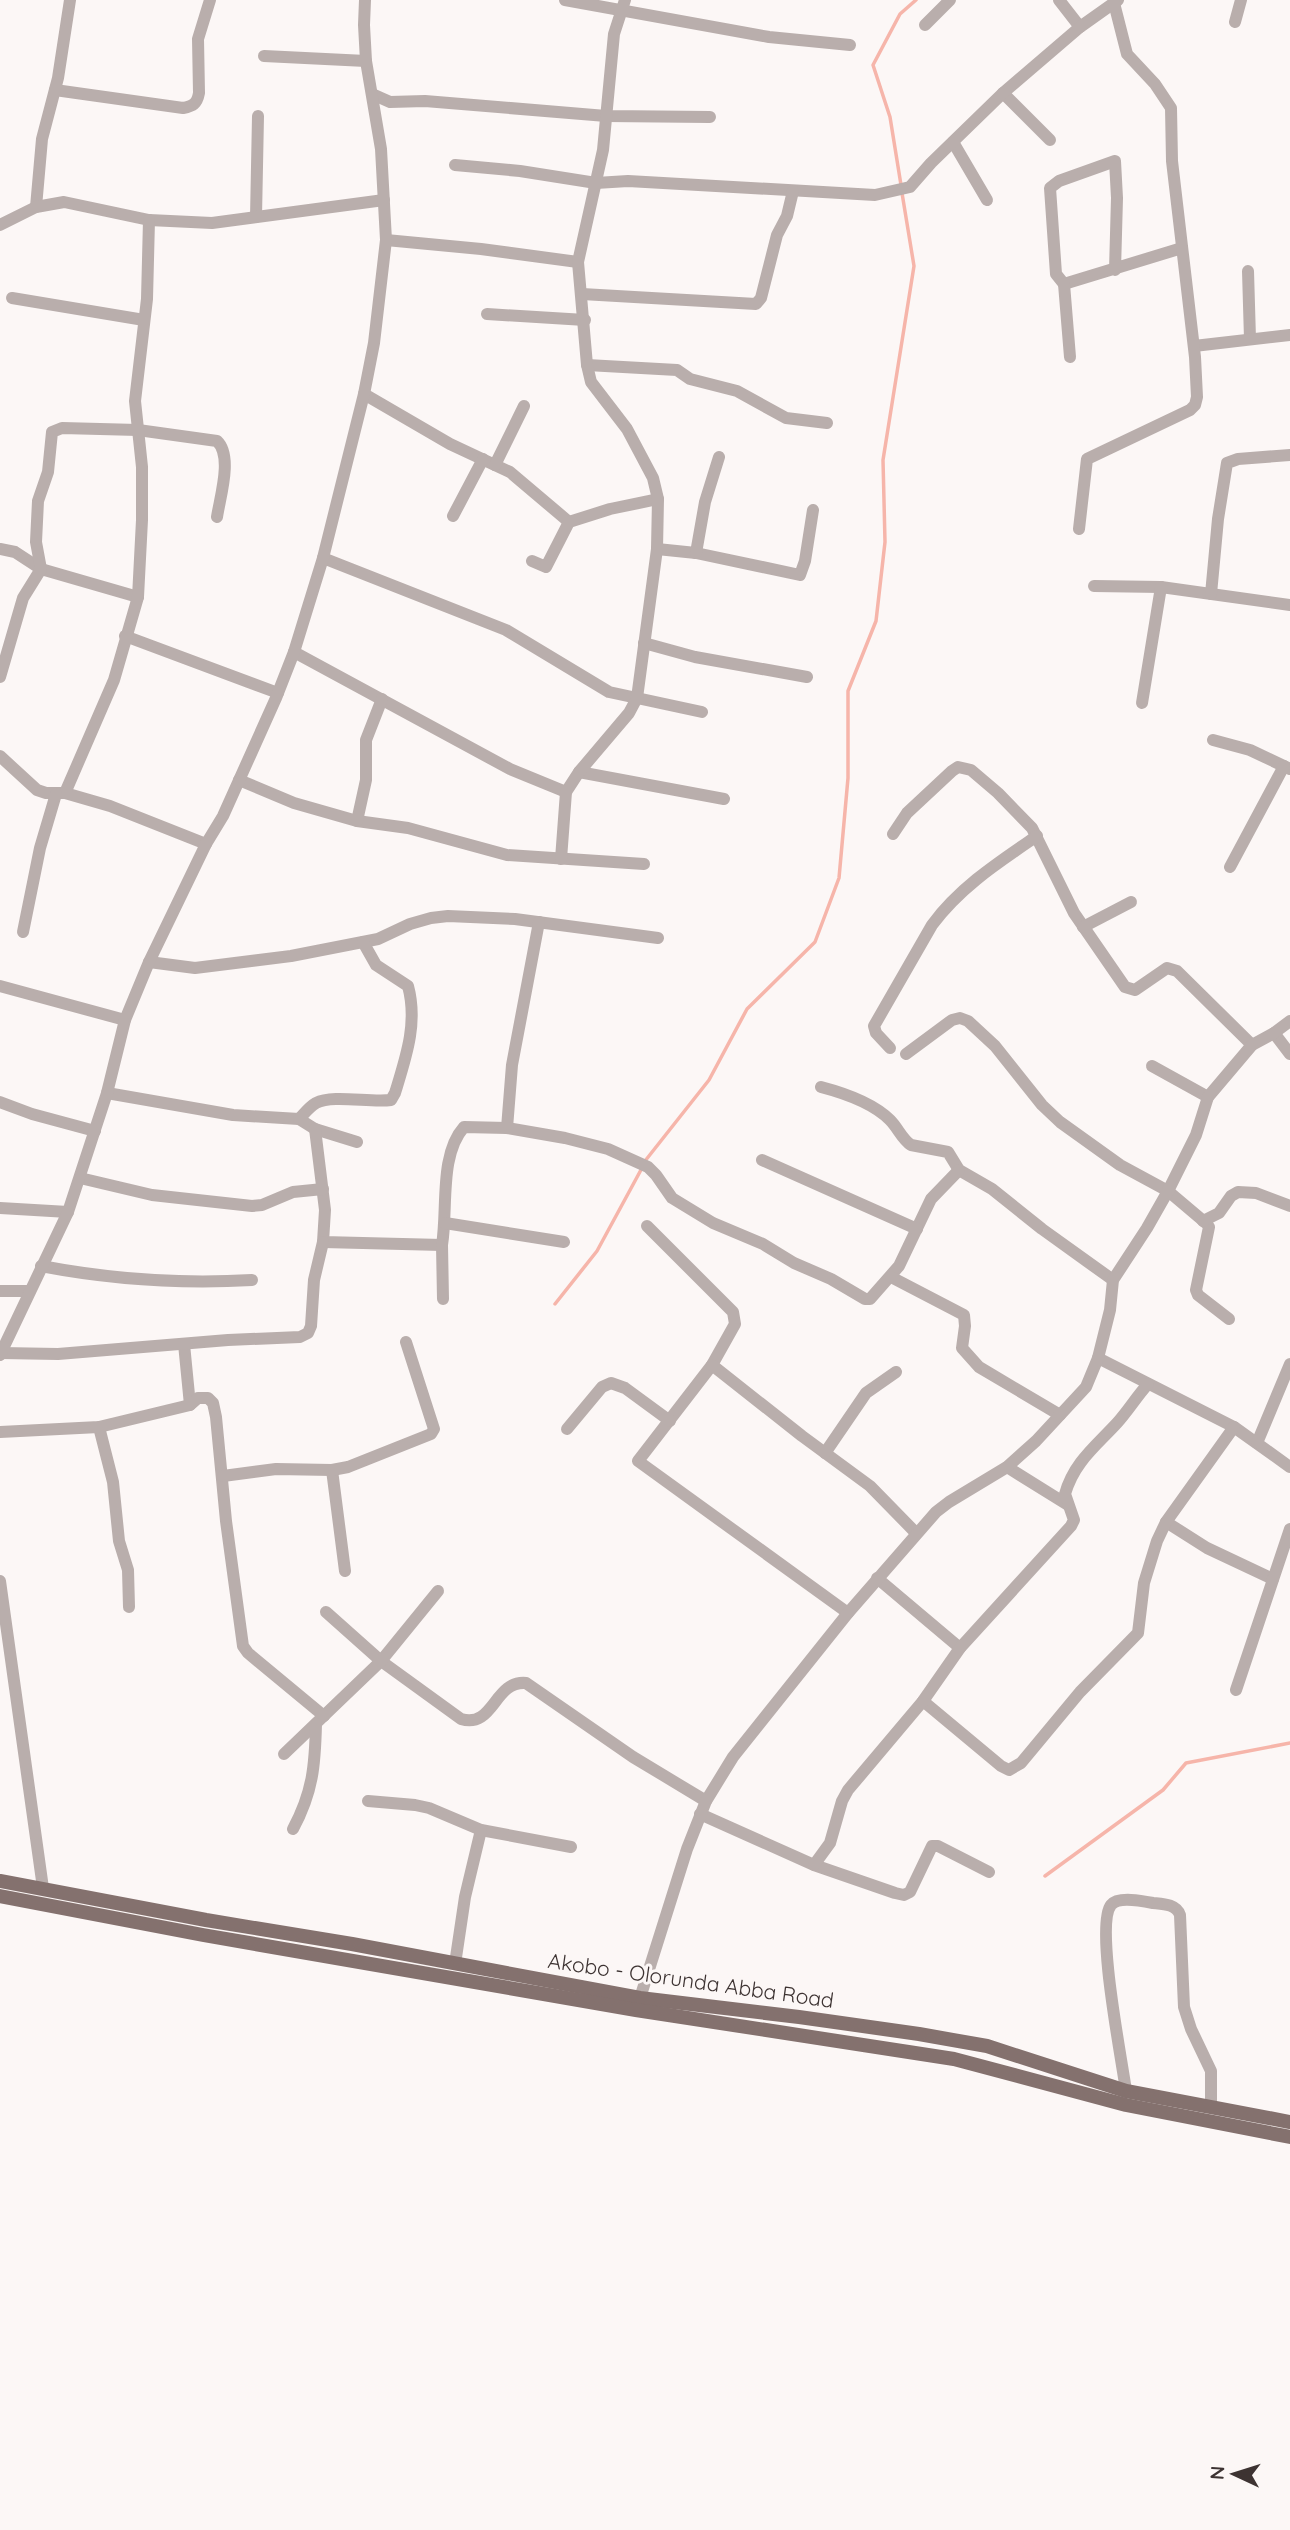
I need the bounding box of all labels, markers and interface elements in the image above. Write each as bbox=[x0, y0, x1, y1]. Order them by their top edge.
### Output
street label: Akobo - Olorunda Abba Road bbox=[546, 1947, 836, 2013]
north arrow bbox=[1199, 2439, 1269, 2509]
text: N bbox=[1205, 2465, 1229, 2481]

